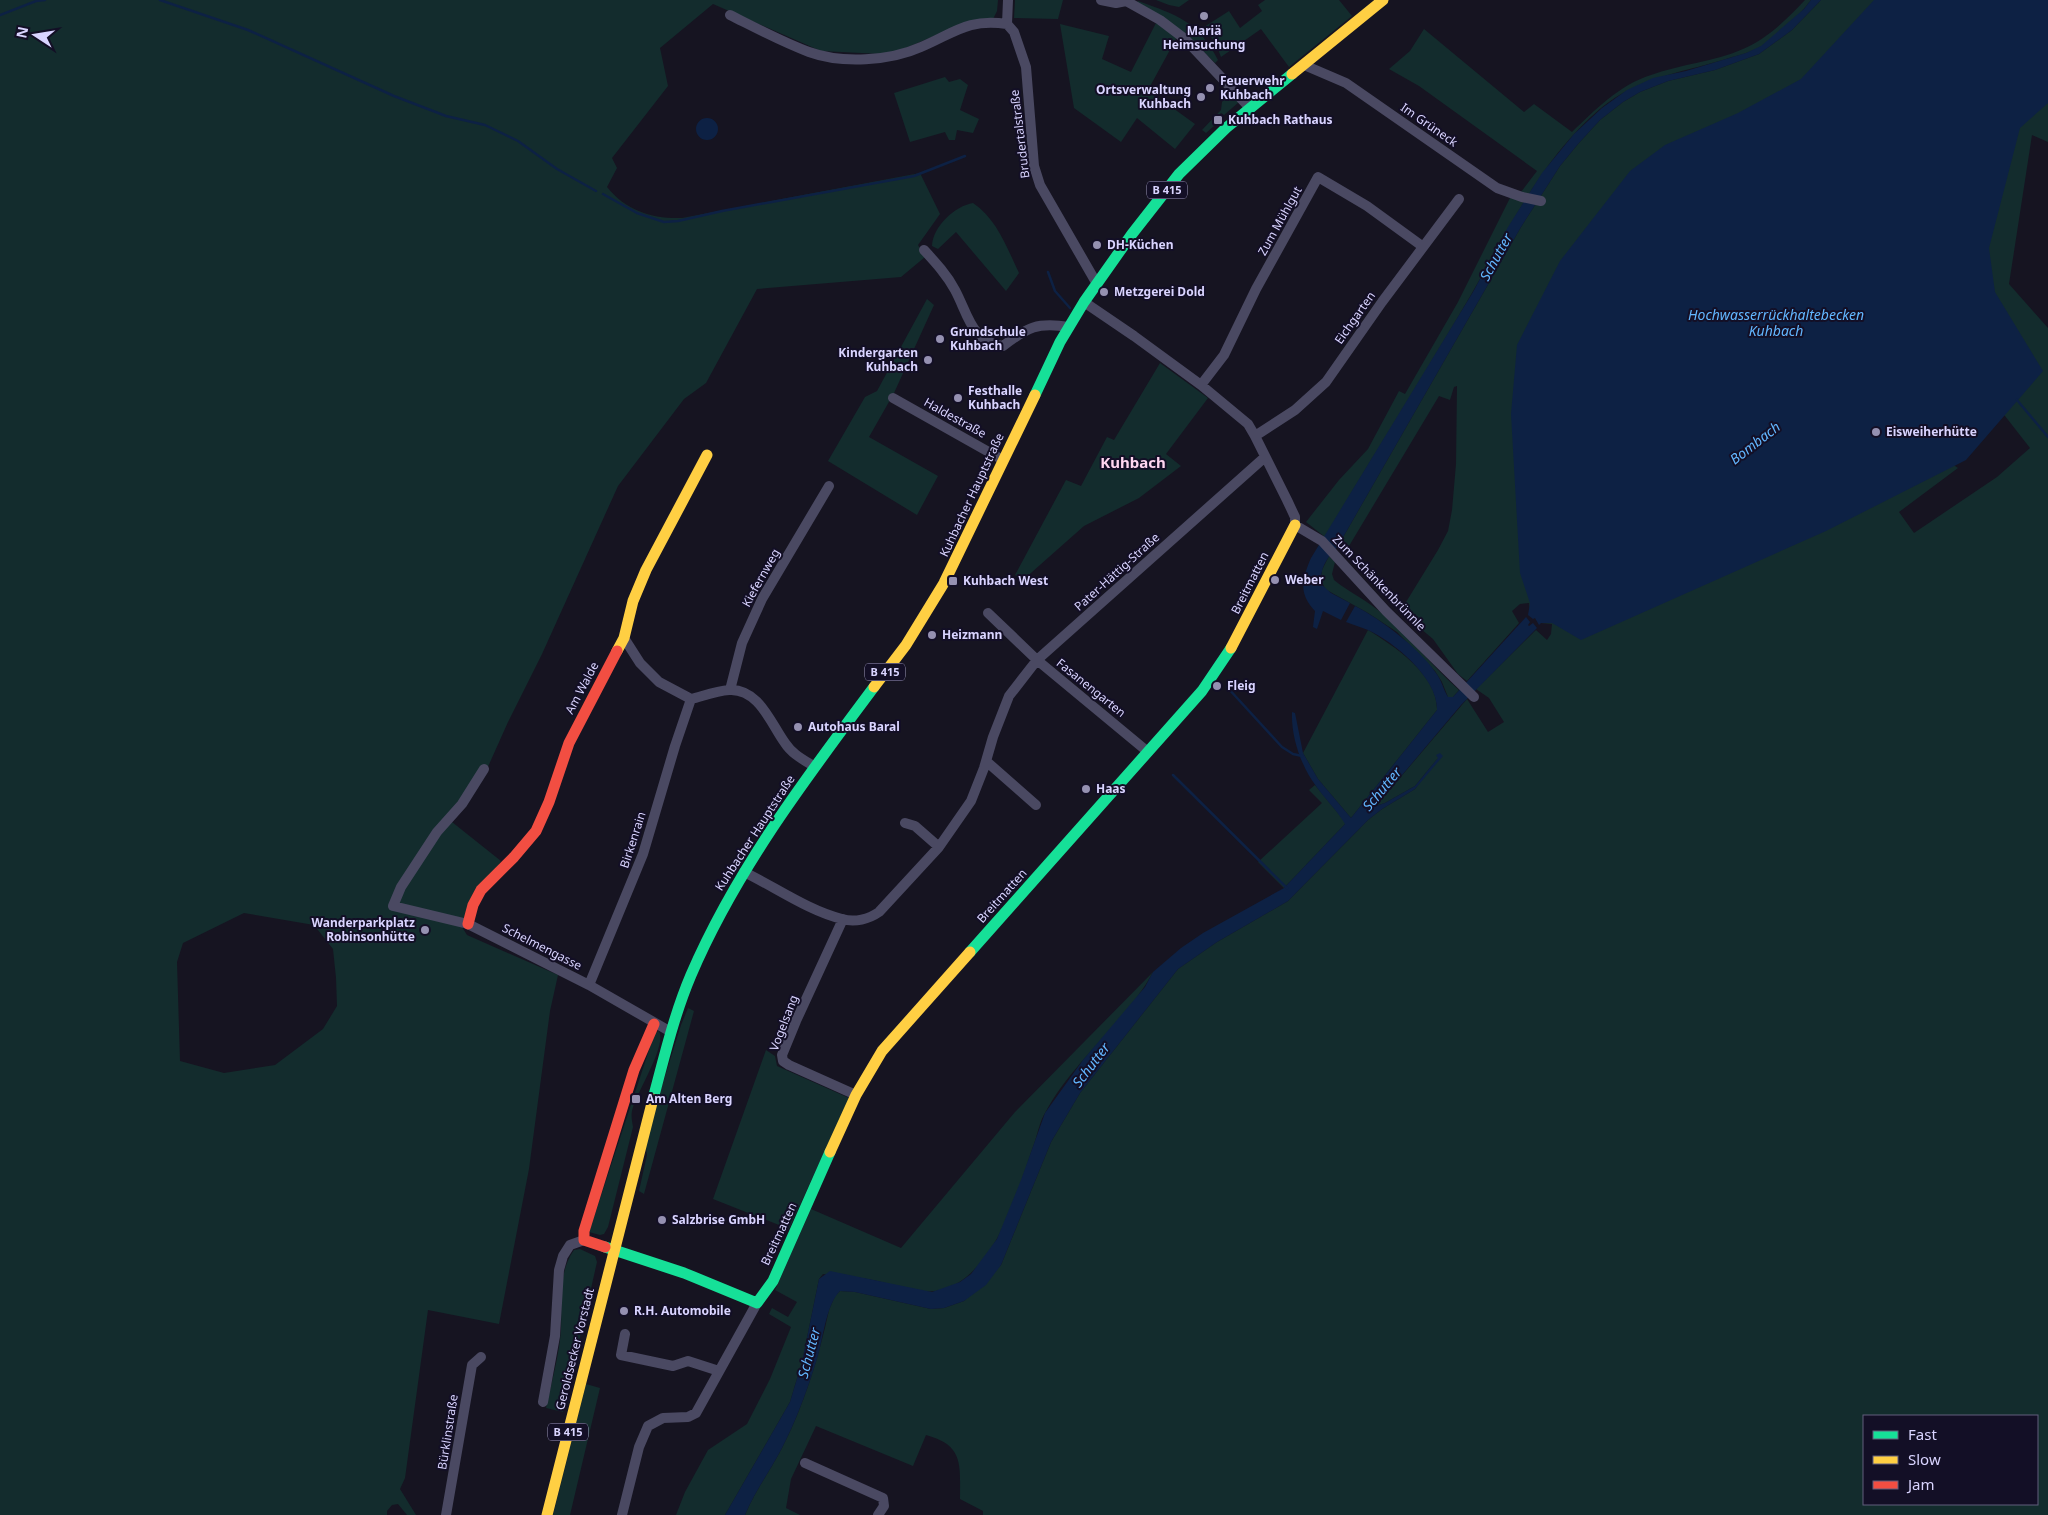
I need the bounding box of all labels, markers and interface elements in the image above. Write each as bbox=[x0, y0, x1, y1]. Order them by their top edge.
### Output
north arrow bbox=[10, 10, 60, 60]
marker: Mariä Heimsuchung bbox=[1198, 10, 1210, 22]
place label: Mariä Heimsuchung bbox=[1163, 22, 1245, 53]
text: N bbox=[11, 25, 32, 40]
place label: Feuerwehr Kuhbach bbox=[1220, 72, 1285, 103]
place label: Ortsverwaltung Kuhbach bbox=[1096, 81, 1191, 112]
marker: Feuerwehr Kuhbach bbox=[1204, 82, 1216, 94]
street label: Brudertalstraße bbox=[1006, 88, 1033, 179]
marker: Ortsverwaltung Kuhbach bbox=[1195, 91, 1207, 103]
street label: Im Grüneck bbox=[1397, 99, 1462, 151]
place label: Kuhbach Rathaus bbox=[1228, 111, 1333, 128]
marker: Kuhbach Rathaus bbox=[1212, 114, 1224, 126]
road number: B 415 bbox=[1147, 182, 1187, 198]
street label: Zum Mühlgut bbox=[1254, 183, 1306, 258]
water label: Schutter bbox=[1475, 229, 1517, 284]
place label: DH-Küchen bbox=[1107, 236, 1174, 253]
marker: DH-Küchen bbox=[1091, 239, 1103, 251]
place label: Metzgerei Dold bbox=[1114, 283, 1205, 300]
marker: Metzgerei Dold bbox=[1098, 286, 1110, 298]
street label: Eichgarten bbox=[1330, 288, 1379, 347]
water label: Hochwasserrückhaltebecken Kuhbach bbox=[1688, 305, 1864, 340]
place label: Grundschule Kuhbach bbox=[950, 323, 1026, 354]
marker: Grundschule Kuhbach bbox=[934, 333, 946, 345]
place label: Kindergarten Kuhbach bbox=[838, 344, 918, 375]
marker: Kindergarten Kuhbach bbox=[922, 354, 934, 366]
place label: Festhalle Kuhbach bbox=[968, 382, 1022, 413]
marker: Festhalle Kuhbach bbox=[952, 392, 964, 404]
street label: Haldestraße bbox=[921, 393, 990, 442]
water label: Bombach bbox=[1726, 417, 1784, 468]
place label: Eisweiherhütte bbox=[1886, 423, 1977, 440]
marker: Eisweiherhütte bbox=[1870, 426, 1882, 438]
street label: Kuhbacher Hauptstraße bbox=[935, 430, 1008, 560]
district label: Kuhbach bbox=[1100, 452, 1166, 472]
street label: Pater-Hättig-Straße bbox=[1070, 529, 1163, 614]
street label: Zum Schänkenbrünnle bbox=[1329, 531, 1430, 635]
street label: Kiefernweg bbox=[738, 546, 784, 610]
street label: Breitmatten bbox=[1227, 549, 1272, 617]
place label: Weber bbox=[1285, 571, 1324, 588]
place label: Kuhbach West bbox=[963, 572, 1048, 589]
marker: Weber bbox=[1269, 574, 1281, 586]
marker: Kuhbach West bbox=[947, 575, 959, 587]
place label: Heizmann bbox=[942, 626, 1002, 643]
marker: Heizmann bbox=[926, 629, 938, 641]
street label: Fasanengarten bbox=[1053, 654, 1130, 721]
street label: Am Walde bbox=[561, 658, 603, 717]
road number: B 415 bbox=[865, 664, 905, 680]
place label: Fleig bbox=[1227, 677, 1256, 694]
marker: Fleig bbox=[1211, 680, 1223, 692]
place label: Autohaus Baral bbox=[808, 718, 900, 735]
marker: Autohaus Baral bbox=[792, 721, 804, 733]
water label: Schutter bbox=[1358, 763, 1406, 815]
street label: Kuhbacher Hauptstraße bbox=[711, 771, 799, 894]
place label: Haas bbox=[1096, 780, 1126, 797]
marker: Haas bbox=[1080, 783, 1092, 795]
street label: Birkenrain bbox=[615, 809, 650, 870]
street label: Breitmatten bbox=[973, 865, 1031, 926]
place label: Wanderparkplatz Robinsonhütte bbox=[311, 914, 415, 945]
street label: Schelmengasse bbox=[499, 919, 585, 974]
marker: Wanderparkplatz Robinsonhütte bbox=[419, 924, 431, 936]
street label: Vogelsang bbox=[765, 992, 802, 1053]
water label: Schutter bbox=[1068, 1038, 1114, 1091]
place label: Am Alten Berg bbox=[646, 1090, 732, 1107]
marker: Am Alten Berg bbox=[630, 1093, 642, 1105]
street label: Breitmatten bbox=[757, 1200, 801, 1268]
place label: Salzbrise GmbH bbox=[672, 1211, 765, 1228]
marker: Salzbrise GmbH bbox=[656, 1214, 668, 1226]
street label: Geroldsecker Vorstadt bbox=[551, 1285, 598, 1412]
place label: R.H. Automobile bbox=[634, 1302, 731, 1319]
marker: R.H. Automobile bbox=[618, 1305, 630, 1317]
water label: Schutter bbox=[793, 1325, 824, 1380]
street label: Bürklinstraße bbox=[433, 1393, 462, 1471]
legend bbox=[1863, 1415, 2038, 1505]
road number: B 415 bbox=[548, 1424, 588, 1440]
text: Fast bbox=[1908, 1424, 1937, 1444]
text: Slow bbox=[1908, 1449, 1941, 1469]
text: Jam bbox=[1906, 1474, 1935, 1494]

